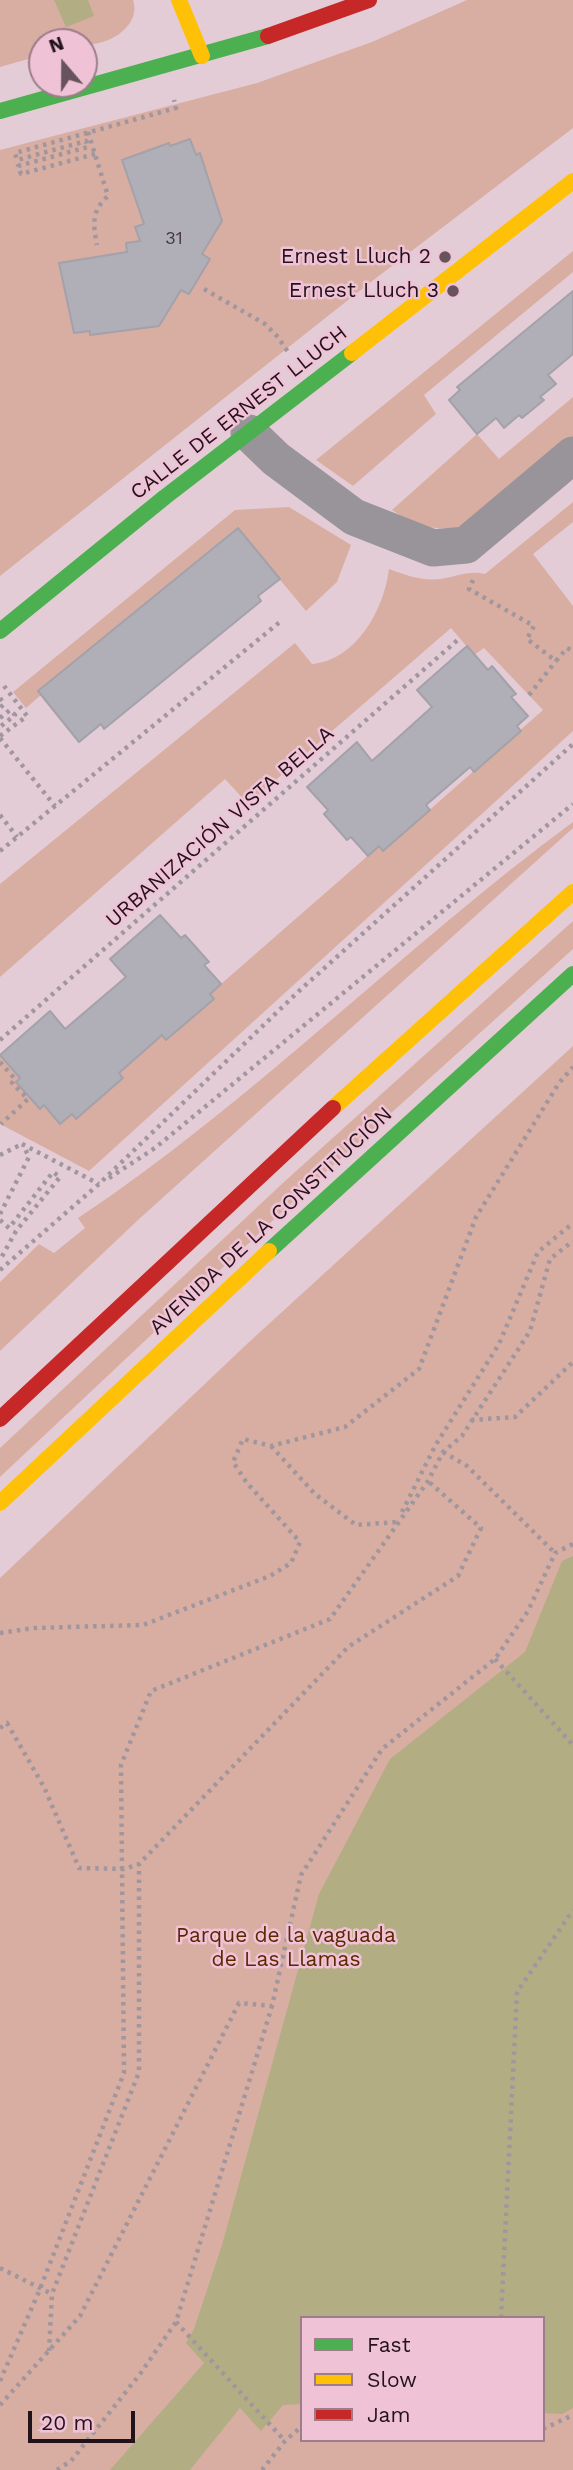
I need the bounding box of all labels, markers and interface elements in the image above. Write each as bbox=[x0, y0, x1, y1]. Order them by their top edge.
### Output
north arrow bbox=[28, 28, 98, 98]
text: N bbox=[46, 31, 67, 58]
house number: 31 bbox=[165, 228, 183, 250]
place label: Ernest Lluch 2 bbox=[281, 244, 431, 270]
marker: Ernest Lluch 2 bbox=[437, 249, 453, 265]
place label: Ernest Lluch 3 bbox=[289, 278, 439, 304]
marker: Ernest Lluch 3 bbox=[445, 283, 461, 299]
street label: CALLE DE ERNEST LLUCH bbox=[126, 321, 352, 505]
street label: URBANIZACIÓN VISTA BELLA bbox=[101, 721, 339, 933]
street label: AVENIDA DE LA CONSTITUCIÓN bbox=[144, 1102, 398, 1340]
park label: Parque de la vaguada de Las Llamas bbox=[176, 1923, 396, 1973]
legend bbox=[300, 2316, 545, 2442]
text: Fast bbox=[367, 2332, 411, 2357]
text: Slow bbox=[367, 2367, 417, 2392]
scale bar bbox=[32, 2396, 138, 2440]
text: Jam bbox=[367, 2402, 410, 2427]
text: 20 m bbox=[41, 2410, 93, 2435]

